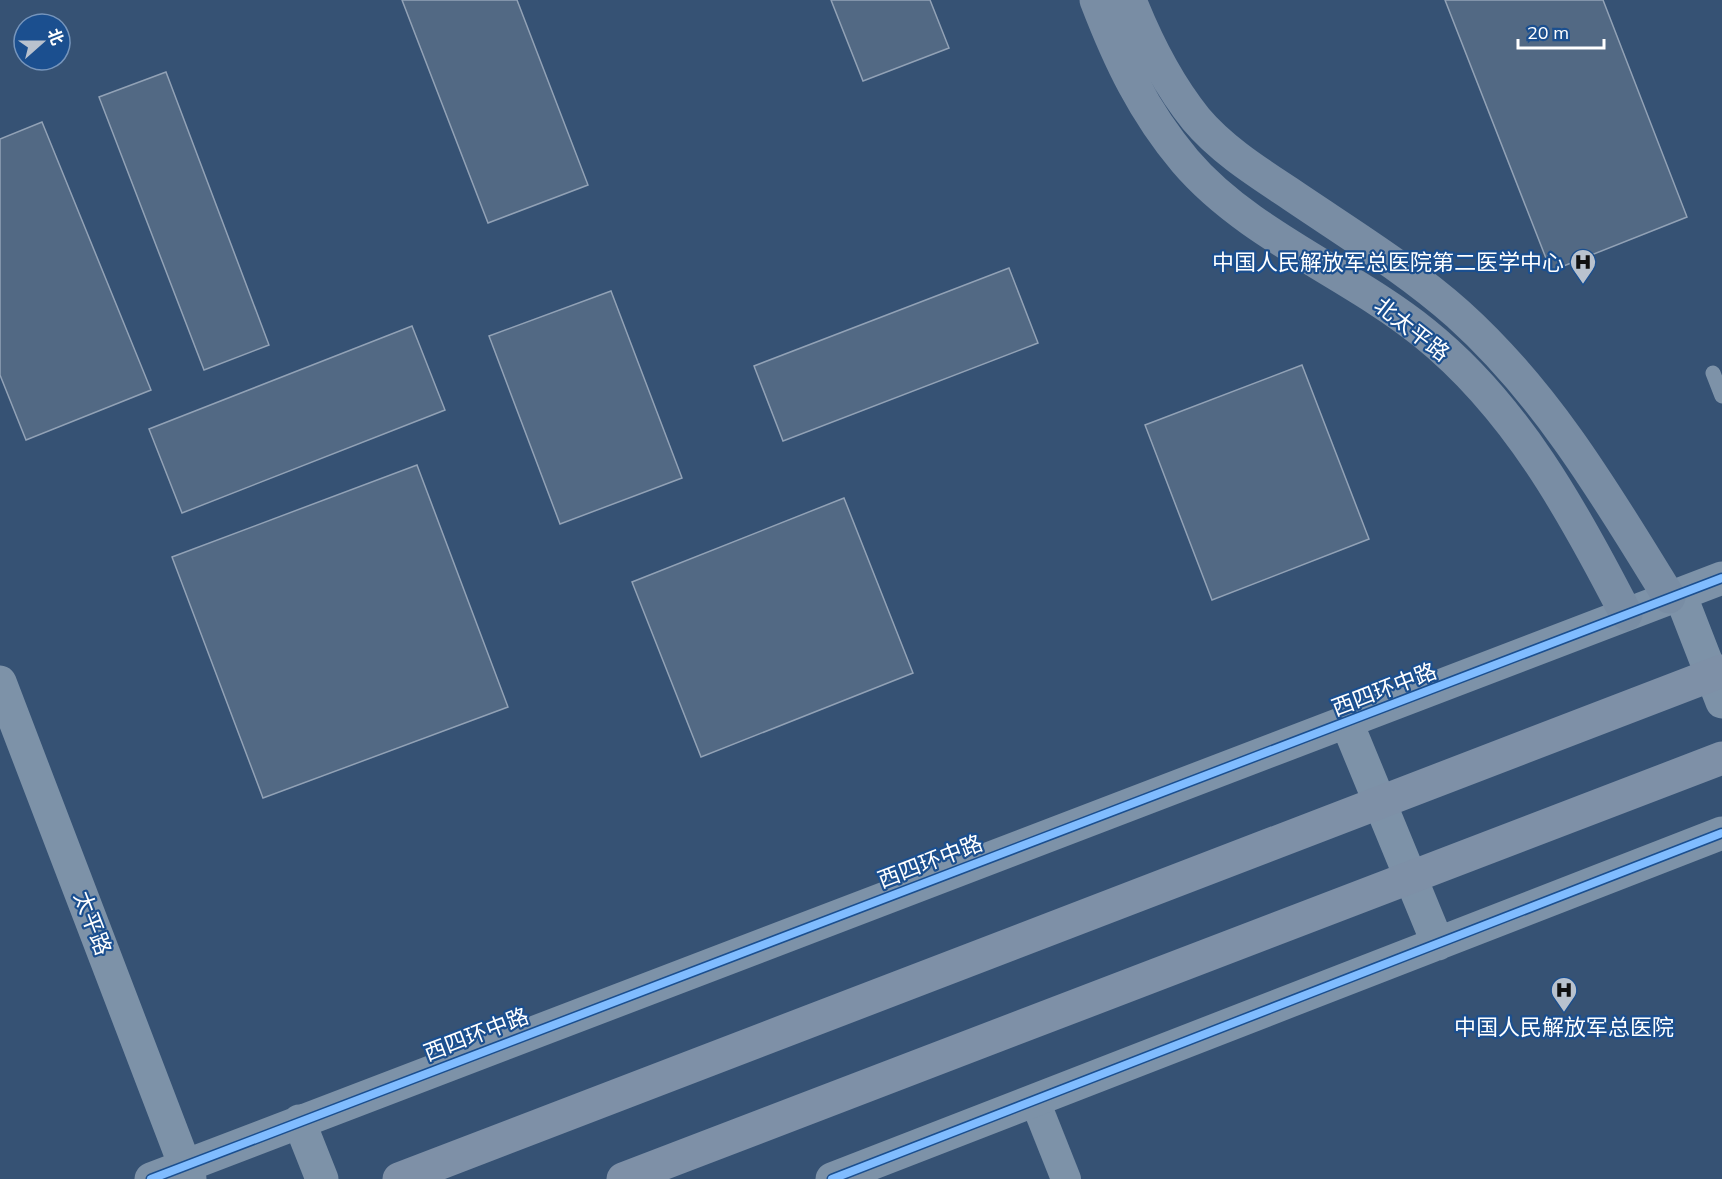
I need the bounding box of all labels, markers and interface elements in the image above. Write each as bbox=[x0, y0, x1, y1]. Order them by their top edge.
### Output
north arrow bbox=[12, 12, 72, 72]
scale bar bbox=[1518, 12, 1604, 50]
text: 20 m bbox=[1527, 21, 1569, 44]
text: 北 bbox=[44, 26, 68, 48]
hospital icon: 中国人民解放军总医院第二医学中心 bbox=[1568, 247, 1598, 285]
place label: 中国人民解放军总医院第二医学中心 bbox=[1212, 248, 1564, 276]
street label: 北太平路 bbox=[1369, 291, 1455, 367]
street label: 西四环中路 bbox=[1328, 656, 1440, 722]
street label: 西四环中路 bbox=[874, 828, 986, 894]
street label: 太平路 bbox=[68, 887, 118, 959]
hospital icon: 中国人民解放军总医院 bbox=[1549, 975, 1579, 1013]
street label: 西四环中路 bbox=[420, 1001, 532, 1067]
place label: 中国人民解放军总医院 bbox=[1454, 1013, 1674, 1041]

